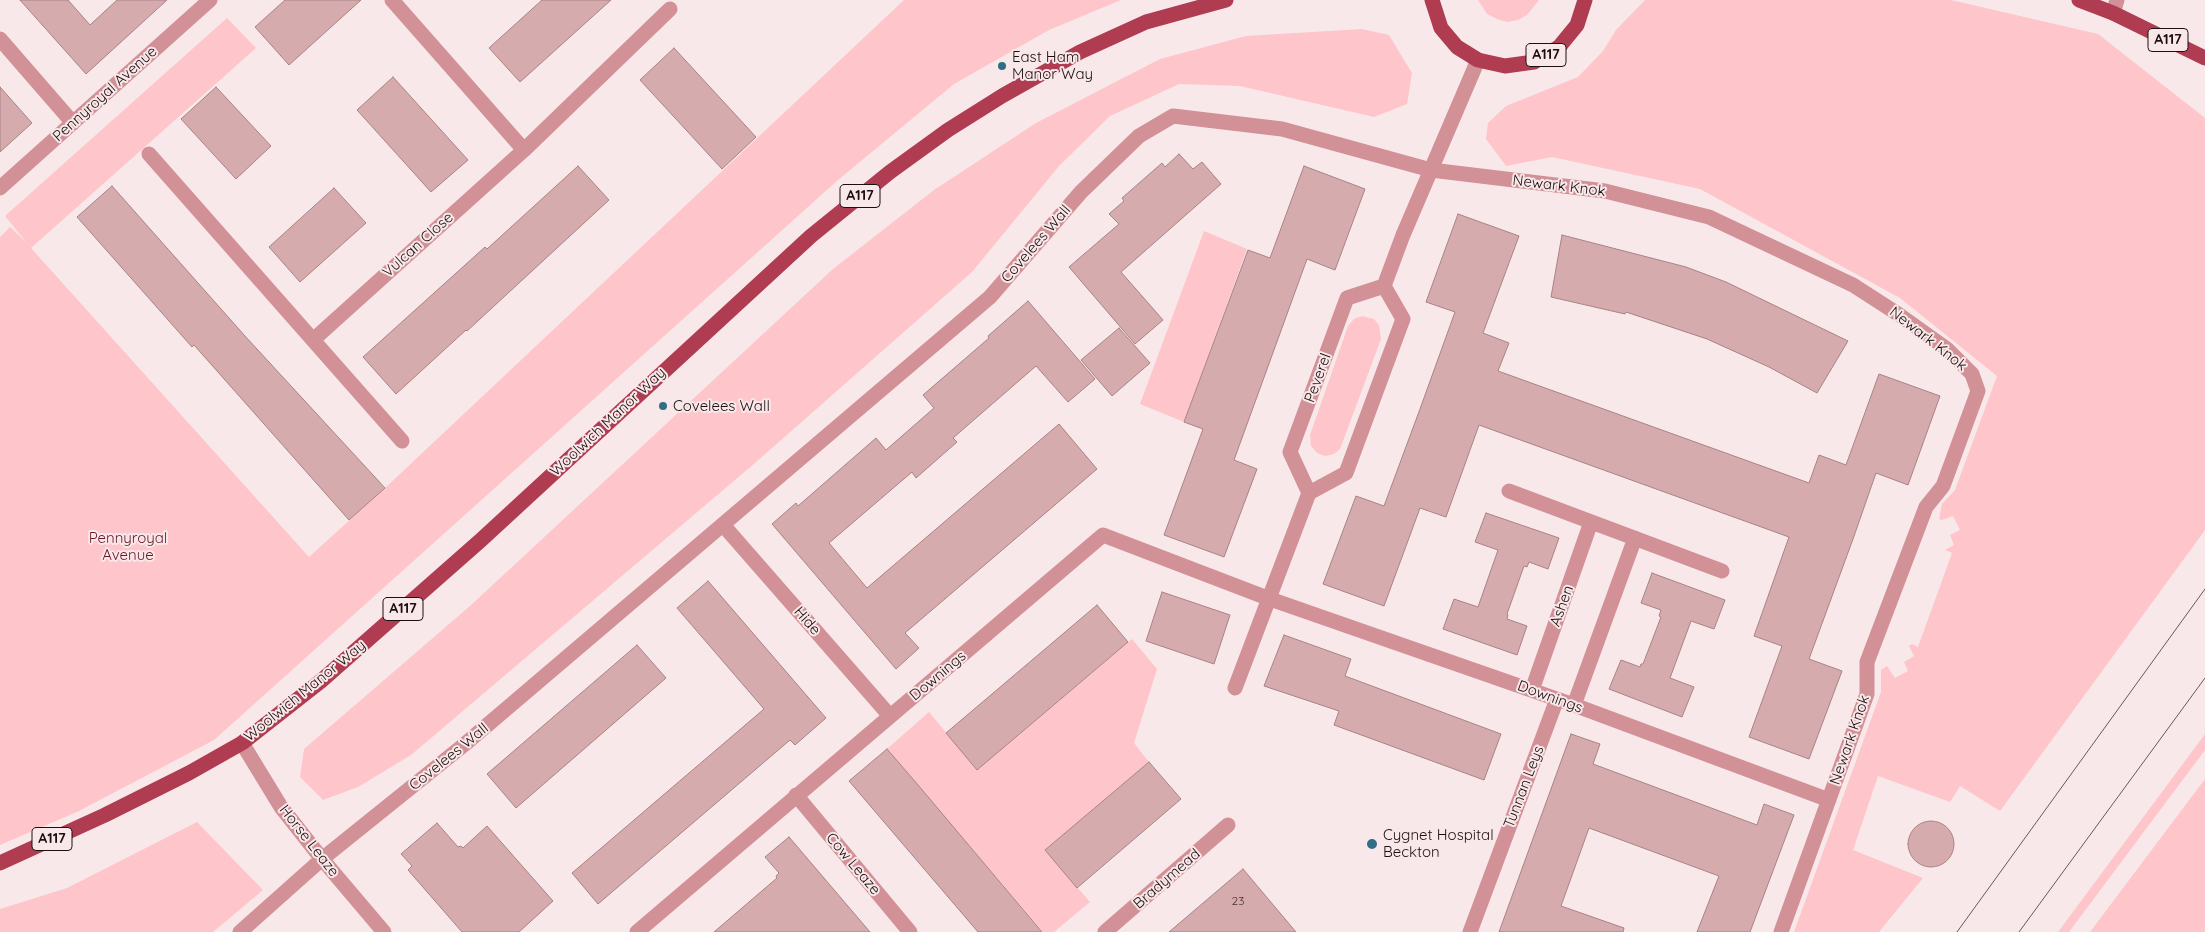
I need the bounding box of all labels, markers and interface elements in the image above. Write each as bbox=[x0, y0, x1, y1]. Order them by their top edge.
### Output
road number: A117 bbox=[2148, 28, 2188, 52]
street label: Pennyroyal Avenue bbox=[49, 42, 161, 146]
road number: A117 bbox=[1526, 44, 1566, 66]
place label: East Ham Manor Way bbox=[1012, 48, 1093, 83]
marker: East Ham Manor Way bbox=[996, 60, 1008, 72]
street label: Newark Knok bbox=[1512, 171, 1606, 201]
road number: A117 bbox=[840, 185, 880, 208]
street label: Covelees Wall bbox=[997, 202, 1075, 286]
street label: Vulcan Close bbox=[379, 209, 457, 281]
street label: Newark Knok bbox=[1886, 303, 1970, 375]
street label: Peverel bbox=[1301, 351, 1335, 405]
street label: Woolwich Manor Way bbox=[546, 364, 670, 480]
place label: Covelees Wall bbox=[673, 397, 770, 415]
marker: Covelees Wall bbox=[657, 400, 669, 412]
park label: Pennyroyal Avenue bbox=[89, 529, 167, 564]
street label: Ashen bbox=[1546, 583, 1578, 629]
road number: A117 bbox=[383, 598, 423, 620]
street label: Hide bbox=[790, 603, 824, 639]
street label: Woolwich Manor Way bbox=[240, 636, 370, 746]
street label: Downings bbox=[906, 647, 970, 705]
street label: Downings bbox=[1515, 677, 1585, 717]
street label: Newark Knok bbox=[1826, 693, 1874, 787]
street label: Covelees Wall bbox=[406, 720, 492, 794]
street label: Tunnan Leys bbox=[1500, 743, 1548, 831]
street label: Horse Leaze bbox=[275, 801, 343, 881]
place label: Cygnet Hospital Beckton bbox=[1383, 826, 1494, 861]
road number: A117 bbox=[32, 828, 72, 851]
street label: Cow Leaze bbox=[822, 829, 884, 899]
marker: Cygnet Hospital Beckton bbox=[1365, 837, 1379, 851]
street label: Bradymead bbox=[1130, 845, 1204, 913]
house number: 23 bbox=[1232, 894, 1244, 908]

